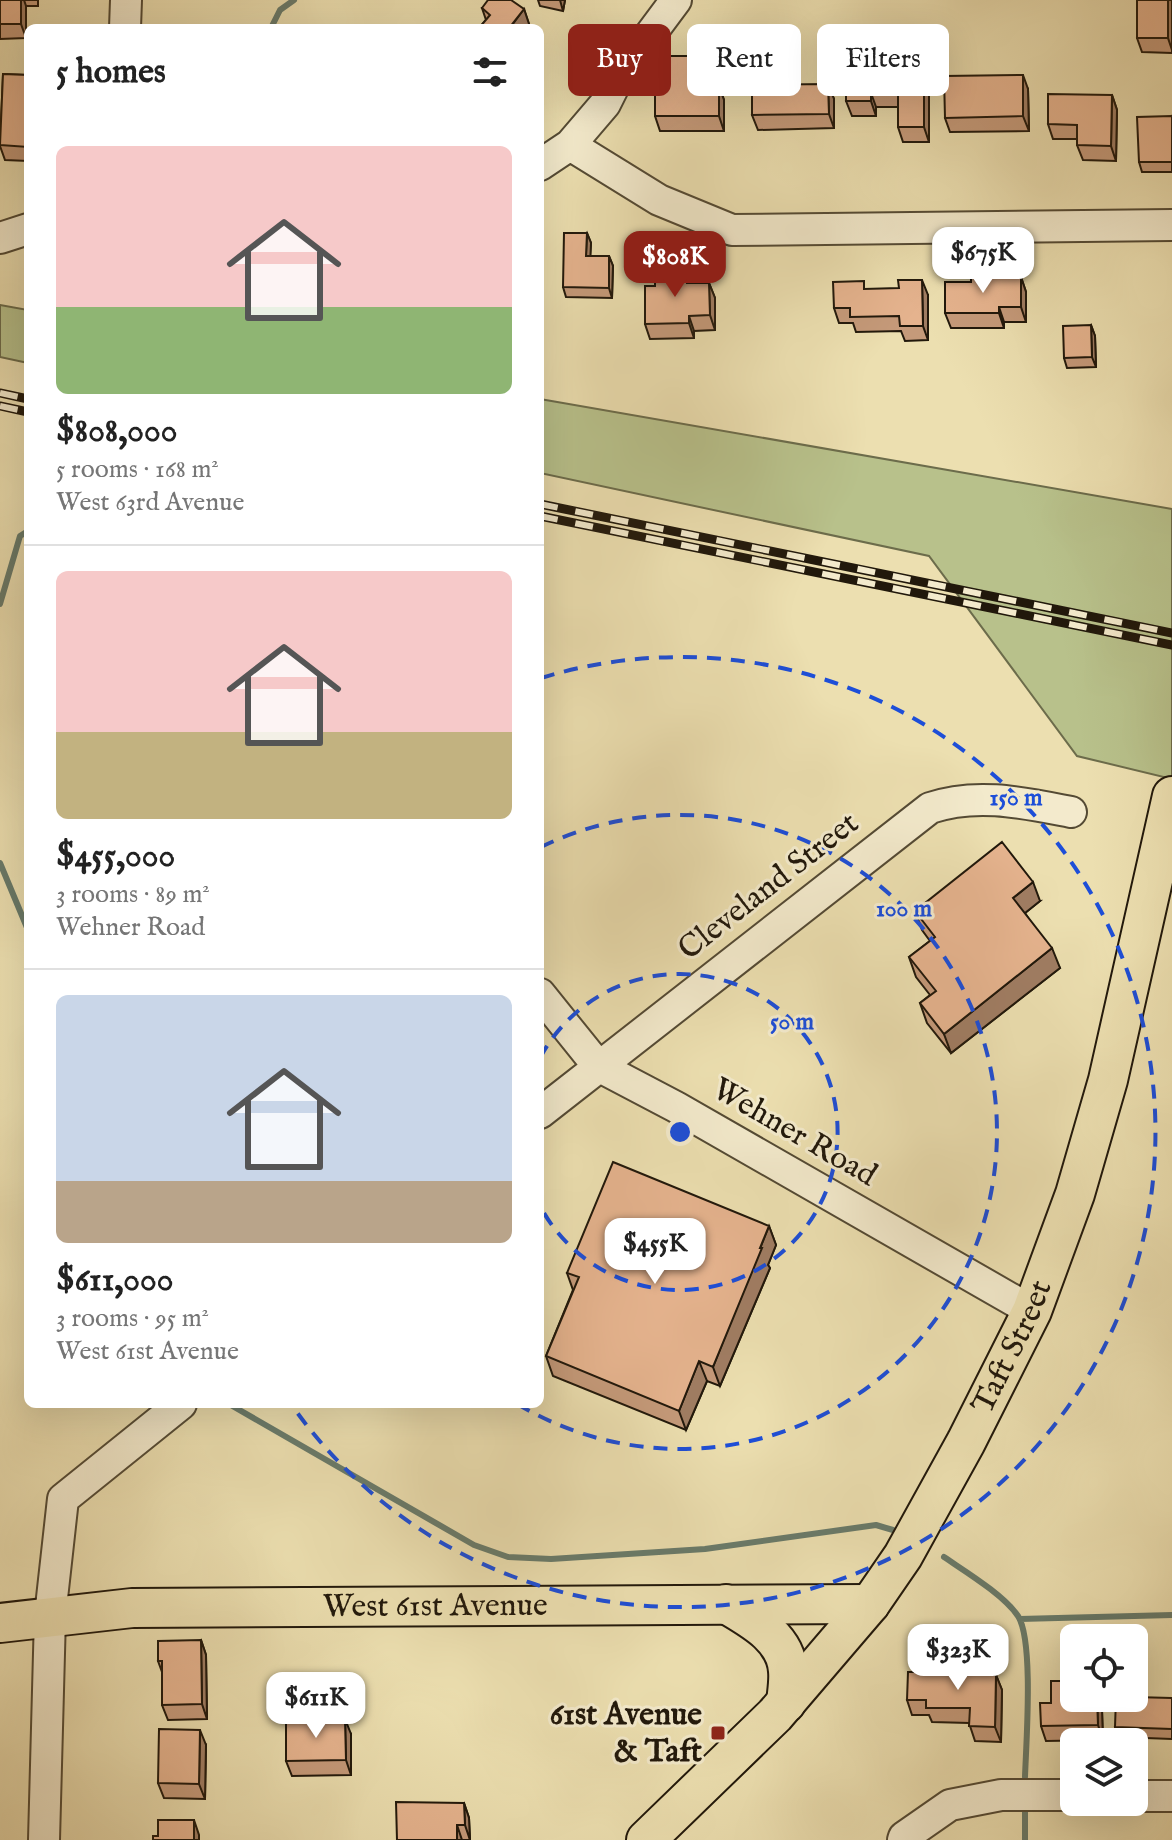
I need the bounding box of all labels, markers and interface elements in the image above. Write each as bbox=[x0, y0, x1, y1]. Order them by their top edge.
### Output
chip: Buy bbox=[568, 24, 671, 96]
chip: Rent bbox=[687, 24, 801, 96]
chip: Filters bbox=[817, 24, 949, 96]
icon: filters bbox=[468, 50, 512, 94]
text: 5 homes bbox=[56, 51, 166, 94]
icon: home bbox=[212, 198, 356, 342]
pin: $675K bbox=[927, 227, 1039, 295]
pin: $808K bbox=[619, 231, 731, 299]
text: $675K bbox=[950, 236, 1016, 269]
text: $808K bbox=[642, 240, 708, 273]
text: $808,000 bbox=[56, 410, 177, 453]
text: 5 rooms · 168 m² bbox=[56, 453, 219, 486]
text: West 63rd Avenue bbox=[56, 486, 244, 519]
icon: home bbox=[212, 623, 356, 767]
text: 150 m bbox=[989, 783, 1043, 814]
street label: Cleveland Street bbox=[670, 804, 868, 970]
text: $455,000 bbox=[56, 835, 175, 878]
text: 3 rooms · 89 m² bbox=[56, 878, 210, 911]
text: 100 m bbox=[876, 894, 933, 925]
text: Wehner Road bbox=[56, 911, 205, 944]
text: 50 m bbox=[770, 1007, 815, 1038]
icon: home bbox=[212, 1047, 356, 1191]
street label: Wehner Road bbox=[704, 1069, 884, 1197]
centre of rings bbox=[666, 1118, 694, 1146]
pin: $455K bbox=[599, 1218, 711, 1286]
text: $455K bbox=[623, 1227, 687, 1260]
text: $611,000 bbox=[56, 1259, 173, 1302]
street label: Taft Street bbox=[963, 1275, 1062, 1421]
text: 3 rooms · 95 m² bbox=[56, 1302, 209, 1335]
text: West 61st Avenue bbox=[56, 1335, 239, 1368]
street label: West 61st Avenue bbox=[322, 1585, 548, 1627]
pin: $323K bbox=[902, 1624, 1014, 1692]
map controls bbox=[1060, 1624, 1148, 1816]
button: locate bbox=[1060, 1624, 1148, 1712]
text: $323K bbox=[926, 1633, 990, 1666]
pin: $611K bbox=[260, 1672, 372, 1740]
text: $611K bbox=[284, 1681, 348, 1714]
place label: 61st Avenue & Taft bbox=[550, 1695, 702, 1773]
marker: 61st Avenue & Taft bbox=[709, 1724, 727, 1742]
button: layers bbox=[1060, 1728, 1148, 1816]

